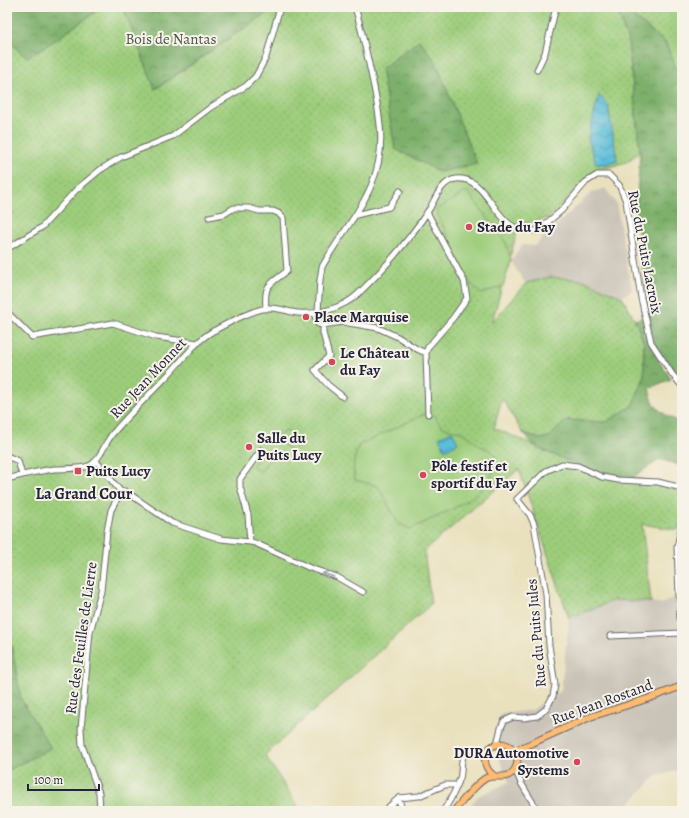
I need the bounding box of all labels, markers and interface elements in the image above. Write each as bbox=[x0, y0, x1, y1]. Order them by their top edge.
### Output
park label: Bois de Nantas bbox=[126, 29, 216, 49]
street label: Rue du Puits Lacroix bbox=[623, 188, 667, 316]
place label: Stade du Fay bbox=[477, 217, 556, 237]
marker: Stade du Fay bbox=[464, 222, 474, 232]
place label: Place Marquise bbox=[314, 307, 409, 327]
marker: Place Marquise bbox=[301, 312, 311, 322]
street label: Rue Jean Monnet bbox=[105, 333, 191, 423]
place label: Le Château du Fay bbox=[340, 343, 410, 380]
marker: Le Château du Fay bbox=[327, 357, 337, 367]
place label: Salle du Puits Lucy bbox=[257, 428, 323, 465]
marker: Salle du Puits Lucy bbox=[244, 442, 254, 452]
place label: Pôle festif et sportif du Fay bbox=[431, 456, 517, 493]
place label: Puits Lucy bbox=[86, 461, 152, 481]
marker: Puits Lucy bbox=[73, 466, 83, 476]
marker: Pôle festif et sportif du Fay bbox=[418, 470, 428, 480]
district label: La Grand Cour bbox=[36, 483, 133, 505]
street label: Rue des Feuilles de Lierre bbox=[60, 560, 102, 716]
one-way arrow bbox=[322, 570, 334, 578]
street label: Rue du Puits Jules bbox=[521, 578, 551, 688]
street label: Rue Jean Rostand bbox=[549, 674, 656, 730]
place label: DURA Automotive Systems bbox=[454, 743, 569, 780]
marker: DURA Automotive Systems bbox=[572, 757, 582, 767]
scale bar bbox=[28, 766, 99, 792]
text: 100 m bbox=[34, 772, 63, 788]

